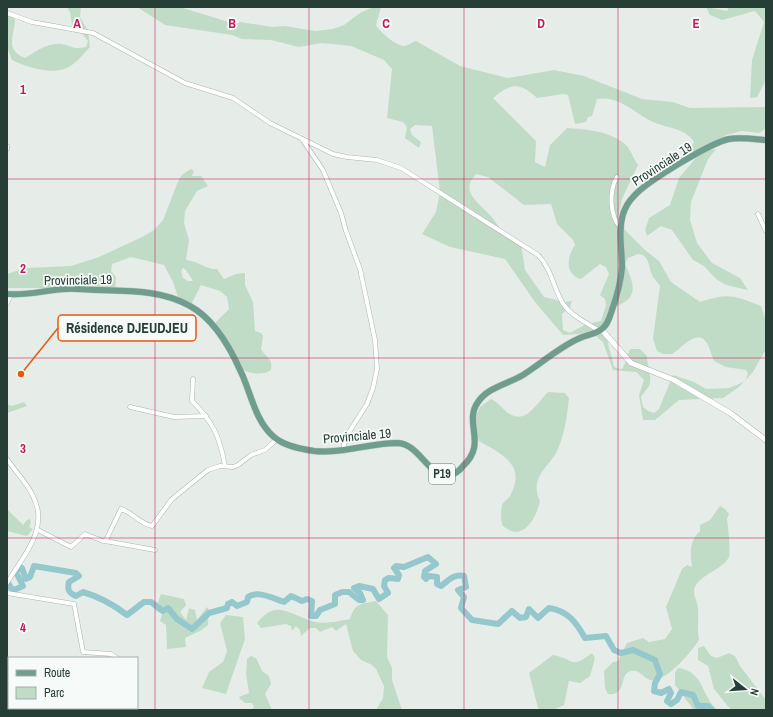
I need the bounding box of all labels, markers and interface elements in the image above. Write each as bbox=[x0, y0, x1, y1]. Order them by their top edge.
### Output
text: A bbox=[73, 15, 81, 32]
text: B bbox=[228, 15, 236, 32]
text: C bbox=[382, 15, 390, 32]
text: D bbox=[537, 15, 545, 32]
text: E bbox=[692, 15, 700, 32]
text: 1 bbox=[20, 81, 26, 98]
street label: Provinciale 19 bbox=[629, 138, 695, 190]
text: 2 bbox=[20, 260, 26, 277]
street label: Provinciale 19 bbox=[44, 271, 112, 289]
callout: Résidence DJEUDJEU bbox=[58, 315, 196, 341]
text: Résidence DJEUDJEU bbox=[66, 319, 188, 337]
street label: Provinciale 19 bbox=[322, 425, 392, 447]
text: 3 bbox=[20, 440, 26, 457]
road number: P19 bbox=[429, 464, 455, 484]
text: 4 bbox=[20, 619, 26, 636]
legend bbox=[8, 657, 138, 709]
text: Route bbox=[44, 665, 70, 681]
north arrow bbox=[725, 669, 765, 709]
text: Parc bbox=[44, 685, 64, 701]
text: N bbox=[747, 687, 762, 697]

